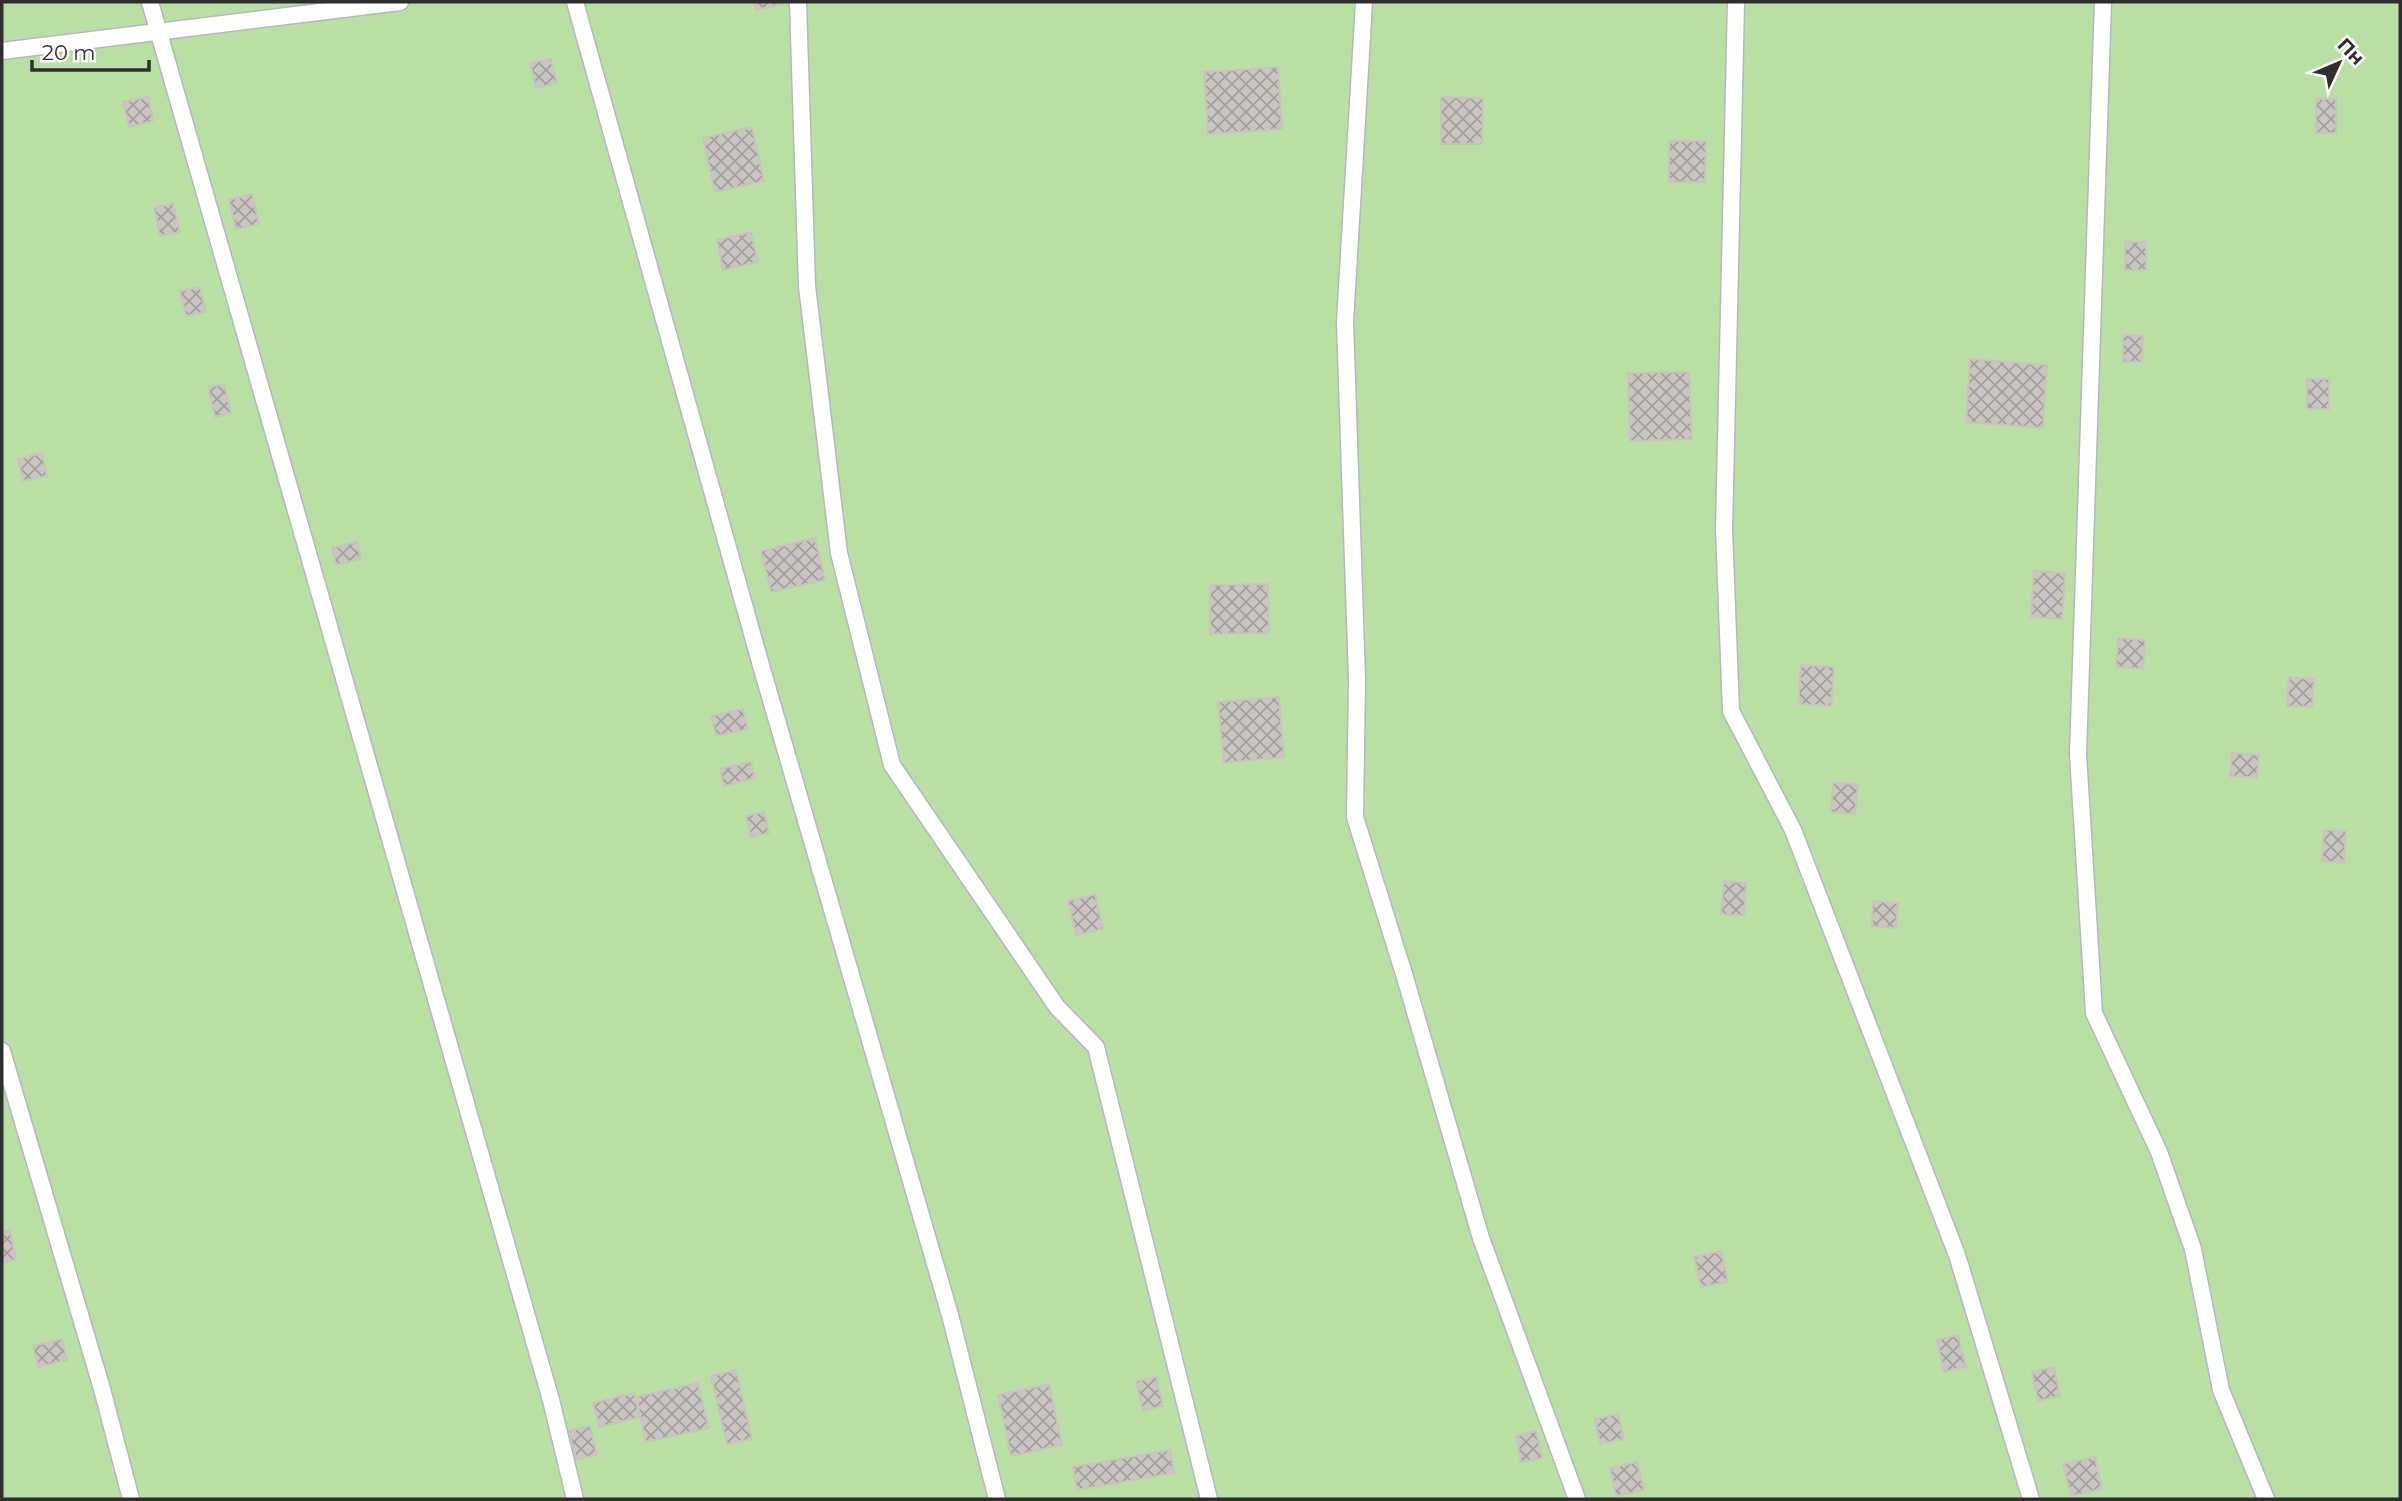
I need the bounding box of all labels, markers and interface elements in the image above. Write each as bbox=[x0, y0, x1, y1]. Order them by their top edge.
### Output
scale bar bbox=[32, 28, 149, 72]
north arrow bbox=[2304, 28, 2374, 98]
text: Пн bbox=[2333, 33, 2369, 70]
text: 20 m bbox=[42, 40, 96, 65]

